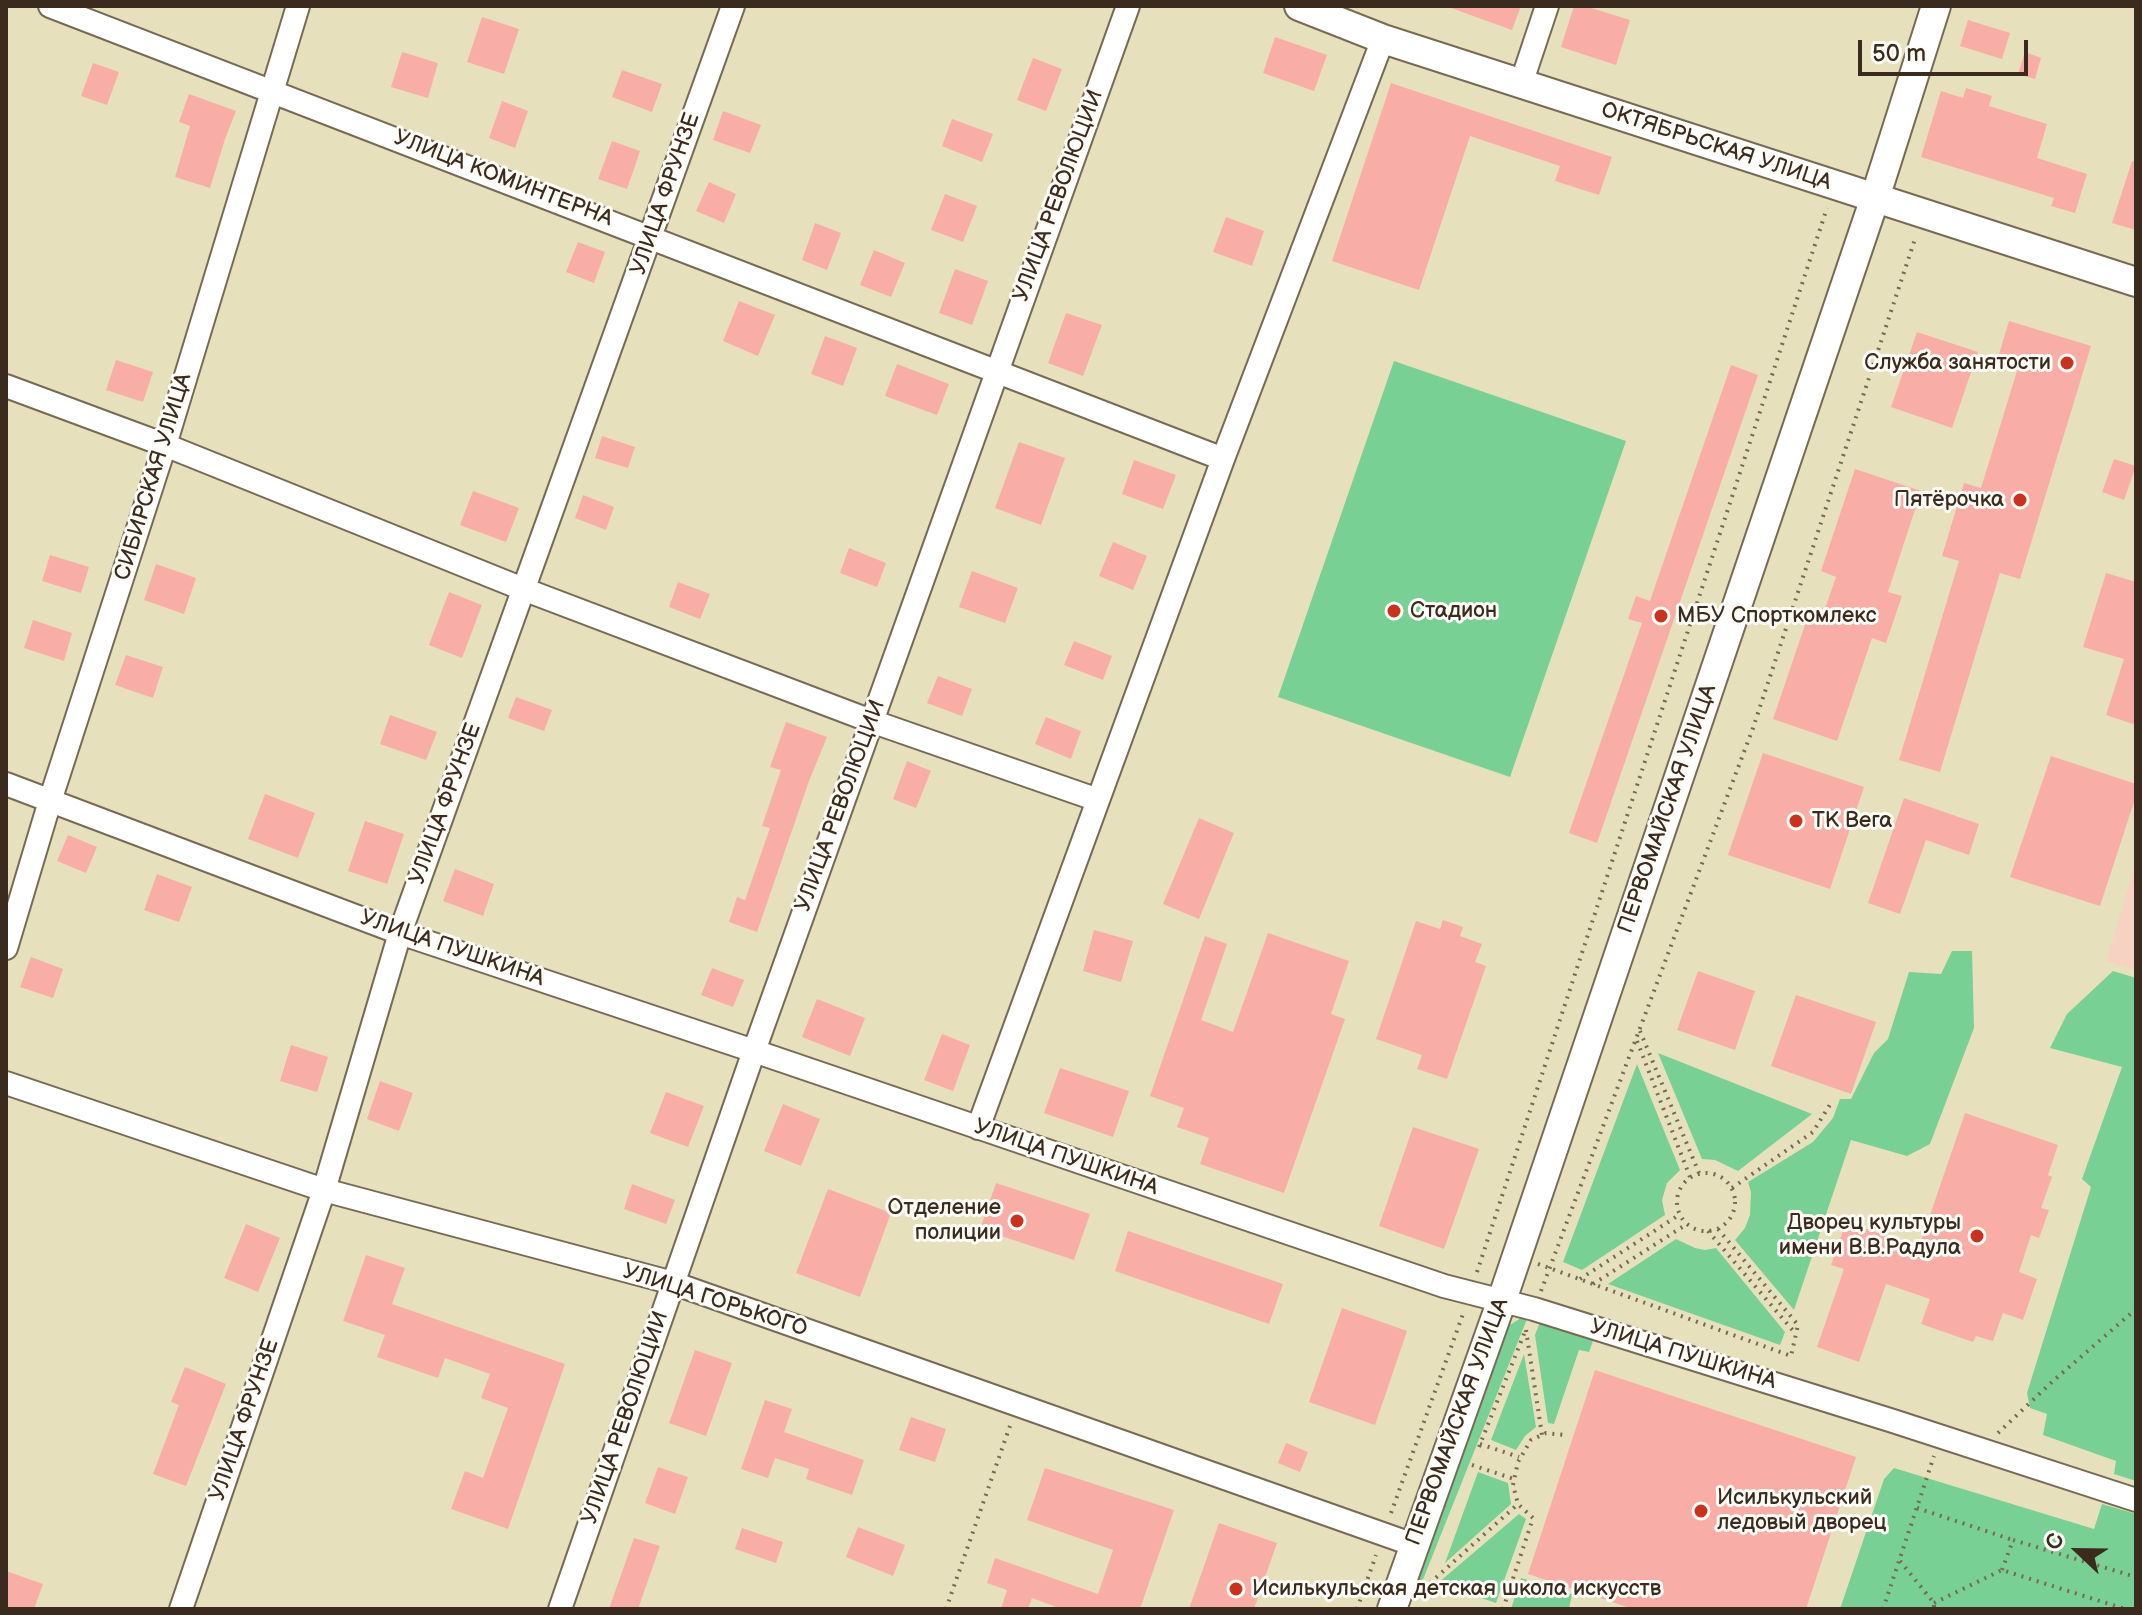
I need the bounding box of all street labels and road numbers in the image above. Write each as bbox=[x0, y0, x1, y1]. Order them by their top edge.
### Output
street label: УЛИЦА РЕВОЛЮЦИИ bbox=[1008, 87, 1110, 305]
street label: ОКТЯБРЬСКАЯ УЛИЦА bbox=[1598, 97, 1834, 197]
street label: УЛИЦА ФРУНЗЕ bbox=[626, 110, 706, 278]
street label: УЛИЦА КОМИНТЕРНА bbox=[390, 125, 616, 233]
street label: СИБИРСКАЯ УЛИЦА bbox=[110, 370, 198, 584]
street label: ПЕРВОМАЙСКАЯ УЛИЦА bbox=[1613, 681, 1723, 937]
street label: УЛИЦА РЕВОЛЮЦИИ bbox=[790, 697, 892, 915]
street label: УЛИЦА ФРУНЗЕ bbox=[405, 720, 487, 888]
street label: УЛИЦА ПУШКИНА bbox=[356, 905, 548, 993]
street label: УЛИЦА ПУШКИНА bbox=[970, 1114, 1162, 1202]
street label: УЛИЦА ГОРЬКОГО bbox=[619, 1259, 811, 1343]
street label: ПЕРВОМАЙСКАЯ УЛИЦА bbox=[1401, 1295, 1515, 1549]
street label: УЛИЦА РЕВОЛЮЦИИ bbox=[577, 1308, 675, 1528]
street label: УЛИЦА ПУШКИНА bbox=[1587, 1314, 1779, 1396]
street label: УЛИЦА ФРУНЗЕ bbox=[205, 1336, 285, 1504]

